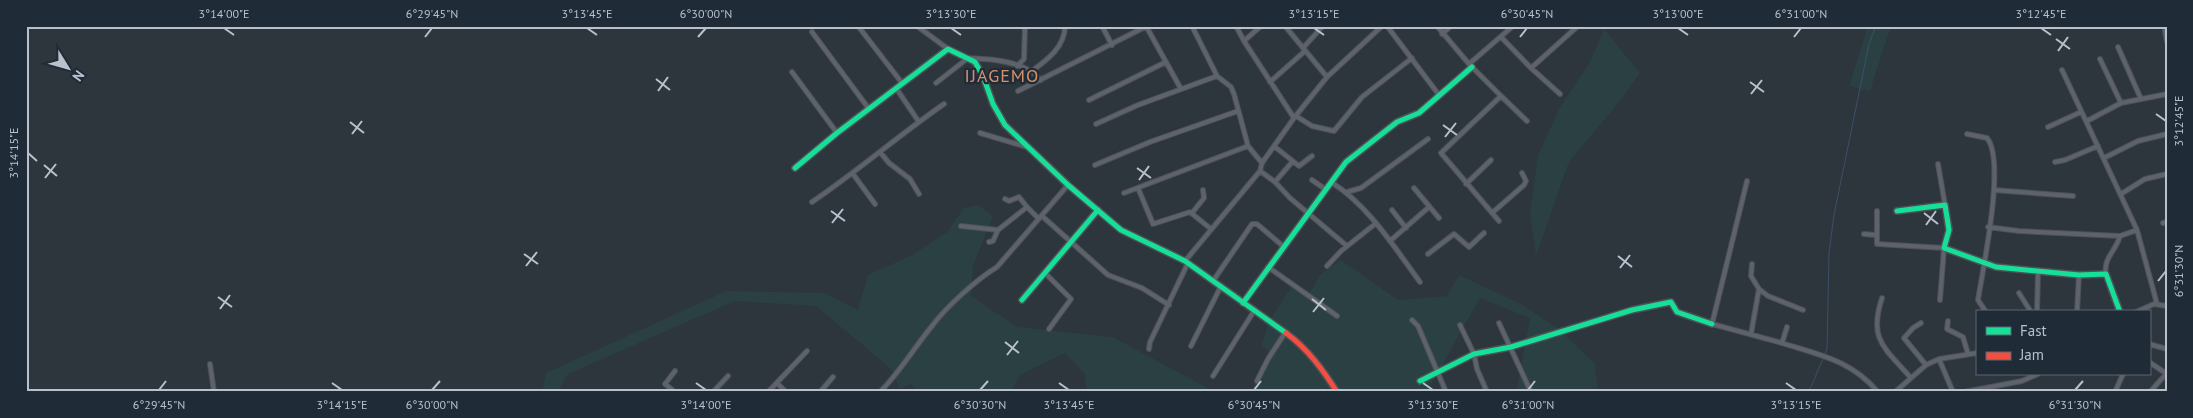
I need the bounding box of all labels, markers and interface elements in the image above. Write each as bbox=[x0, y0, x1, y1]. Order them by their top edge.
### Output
text: 3°14'00"E bbox=[199, 6, 249, 21]
text: 6°29'45"N bbox=[406, 6, 458, 21]
text: 3°13'45"E bbox=[562, 6, 612, 21]
text: 6°30'00"N bbox=[680, 6, 732, 21]
text: 3°13'30"E bbox=[926, 6, 976, 21]
text: 3°13'15"E bbox=[1289, 6, 1339, 21]
text: 6°30'45"N bbox=[1501, 6, 1553, 21]
text: 3°13'00"E bbox=[1653, 6, 1703, 21]
text: 6°31'00"N bbox=[1775, 6, 1827, 21]
text: 3°12'45"E bbox=[2016, 6, 2066, 21]
north arrow bbox=[42, 42, 92, 92]
district label: IJAGEMO bbox=[965, 64, 1039, 87]
text: N bbox=[68, 67, 88, 85]
text: 3°12'45"E bbox=[2171, 96, 2186, 146]
text: 3°14'15"E bbox=[6, 128, 21, 178]
text: 6°31'30"N bbox=[2171, 245, 2186, 297]
legend bbox=[1976, 310, 2150, 376]
text: Fast bbox=[2020, 321, 2047, 340]
text: Jam bbox=[2019, 345, 2044, 364]
text: 6°29'45"N bbox=[133, 397, 185, 412]
text: 3°14'15"E bbox=[317, 397, 367, 412]
text: 6°30'00"N bbox=[406, 397, 458, 412]
text: 3°14'00"E bbox=[681, 397, 731, 412]
text: 6°30'30"N bbox=[954, 397, 1006, 412]
text: 3°13'45"E bbox=[1044, 397, 1094, 412]
text: 6°30'45"N bbox=[1228, 397, 1280, 412]
text: 3°13'30"E bbox=[1408, 397, 1458, 412]
text: 6°31'00"N bbox=[1502, 397, 1554, 412]
text: 3°13'15"E bbox=[1771, 397, 1821, 412]
text: 6°31'30"N bbox=[2049, 397, 2101, 412]

